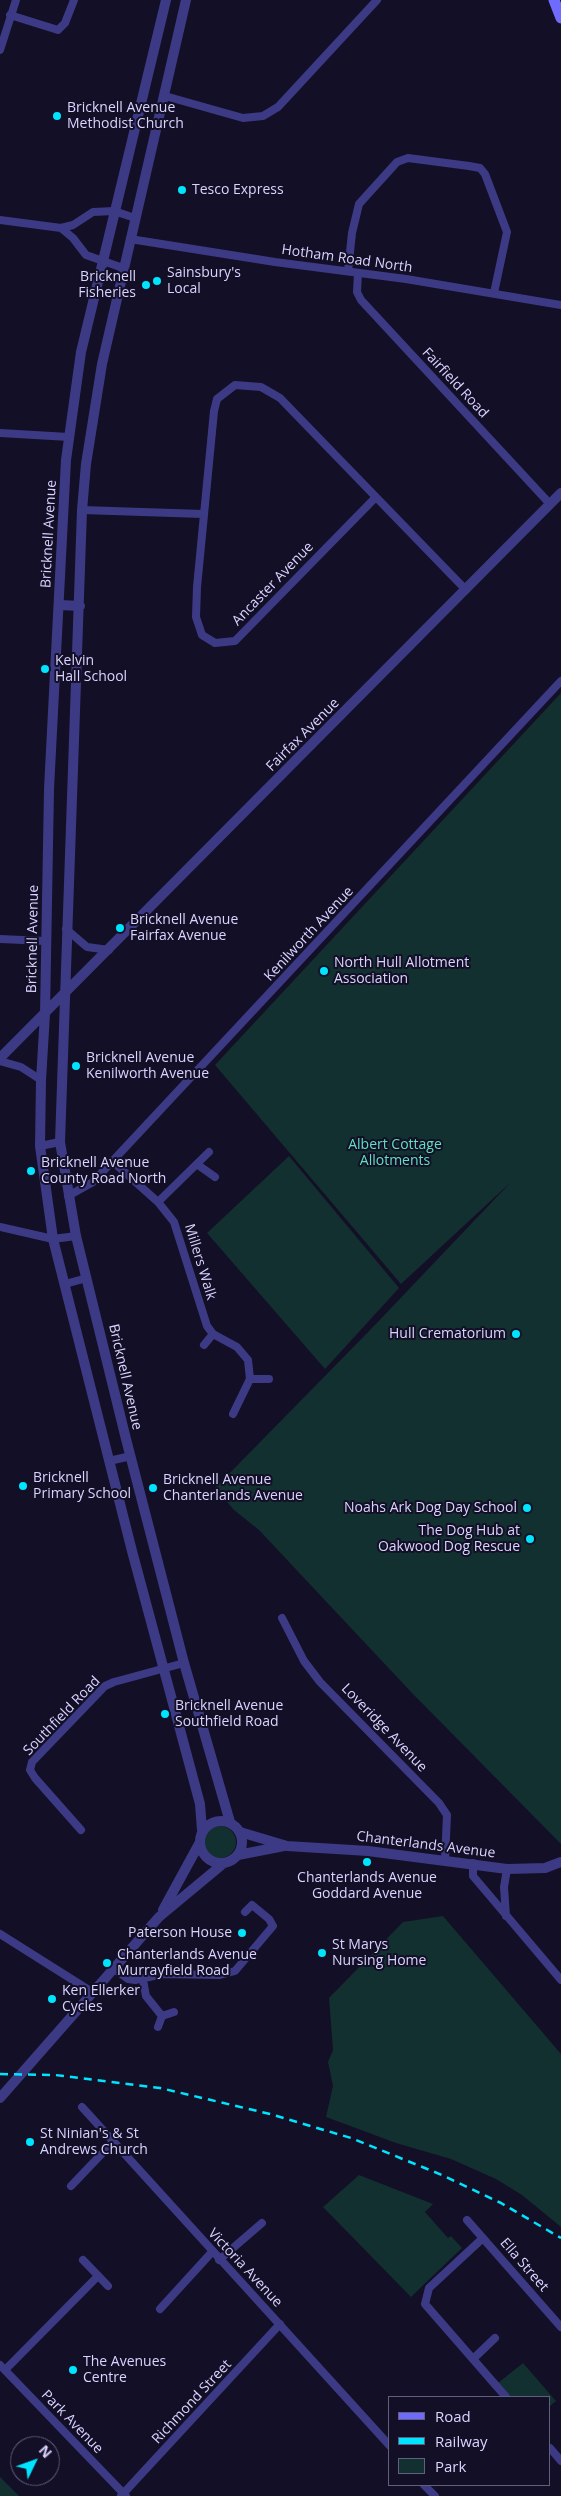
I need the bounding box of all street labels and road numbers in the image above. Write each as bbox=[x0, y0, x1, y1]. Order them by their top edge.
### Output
street label: Hotham Road North bbox=[280, 241, 414, 277]
street label: Fairfield Road bbox=[418, 345, 492, 421]
street label: Bricknell Avenue bbox=[38, 480, 60, 588]
street label: Ancaster Avenue bbox=[229, 539, 317, 629]
street label: Fairfax Avenue bbox=[263, 695, 343, 775]
street label: Kenilworth Avenue bbox=[261, 883, 357, 985]
street label: Bricknell Avenue bbox=[24, 885, 42, 993]
street label: Millers Walk bbox=[180, 1222, 220, 1302]
street label: Bricknell Avenue bbox=[105, 1322, 145, 1432]
street label: Southfield Road bbox=[20, 1673, 104, 1759]
street label: Loveridge Avenue bbox=[338, 1680, 430, 1776]
street label: Chanterlands Avenue bbox=[356, 1828, 496, 1862]
street label: Victoria Avenue bbox=[204, 2225, 286, 2311]
street label: Ella Street bbox=[496, 2235, 552, 2295]
street label: Richmond Street bbox=[149, 2357, 235, 2447]
street label: Park Avenue bbox=[38, 2387, 106, 2457]

